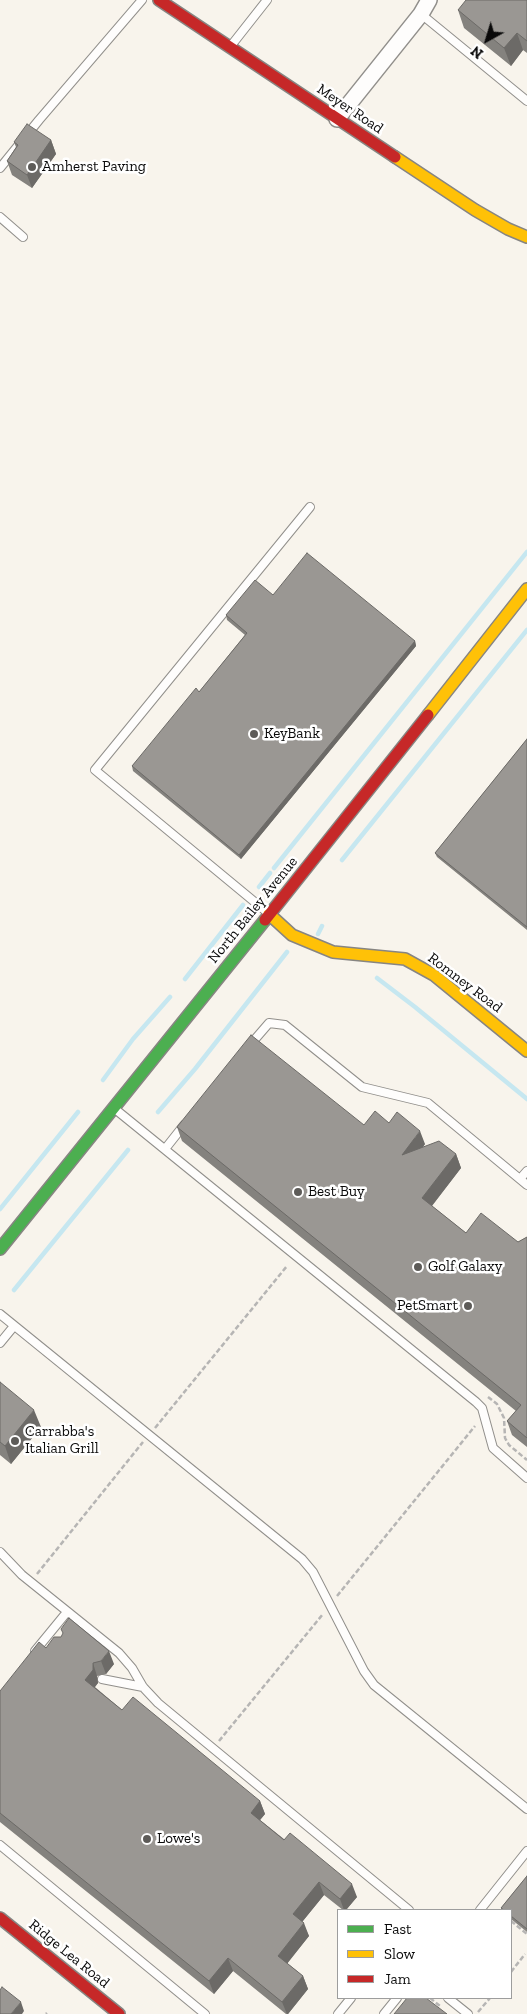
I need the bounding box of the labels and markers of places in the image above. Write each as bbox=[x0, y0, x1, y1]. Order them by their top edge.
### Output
place label: Amherst Paving bbox=[42, 158, 146, 176]
marker: Amherst Paving bbox=[26, 161, 38, 173]
place label: KeyBank bbox=[264, 725, 320, 743]
marker: KeyBank bbox=[248, 728, 260, 740]
place label: Best Buy bbox=[308, 1183, 365, 1201]
marker: Best Buy bbox=[292, 1186, 304, 1198]
place label: Golf Galaxy bbox=[428, 1258, 502, 1276]
marker: Golf Galaxy bbox=[412, 1261, 424, 1273]
place label: PetSmart bbox=[397, 1297, 458, 1315]
marker: PetSmart bbox=[462, 1300, 474, 1312]
place label: Carrabba's Italian Grill bbox=[25, 1423, 99, 1458]
marker: Carrabba's Italian Grill bbox=[9, 1435, 21, 1447]
place label: Lowe's bbox=[157, 1830, 200, 1848]
marker: Lowe's bbox=[141, 1833, 153, 1845]

